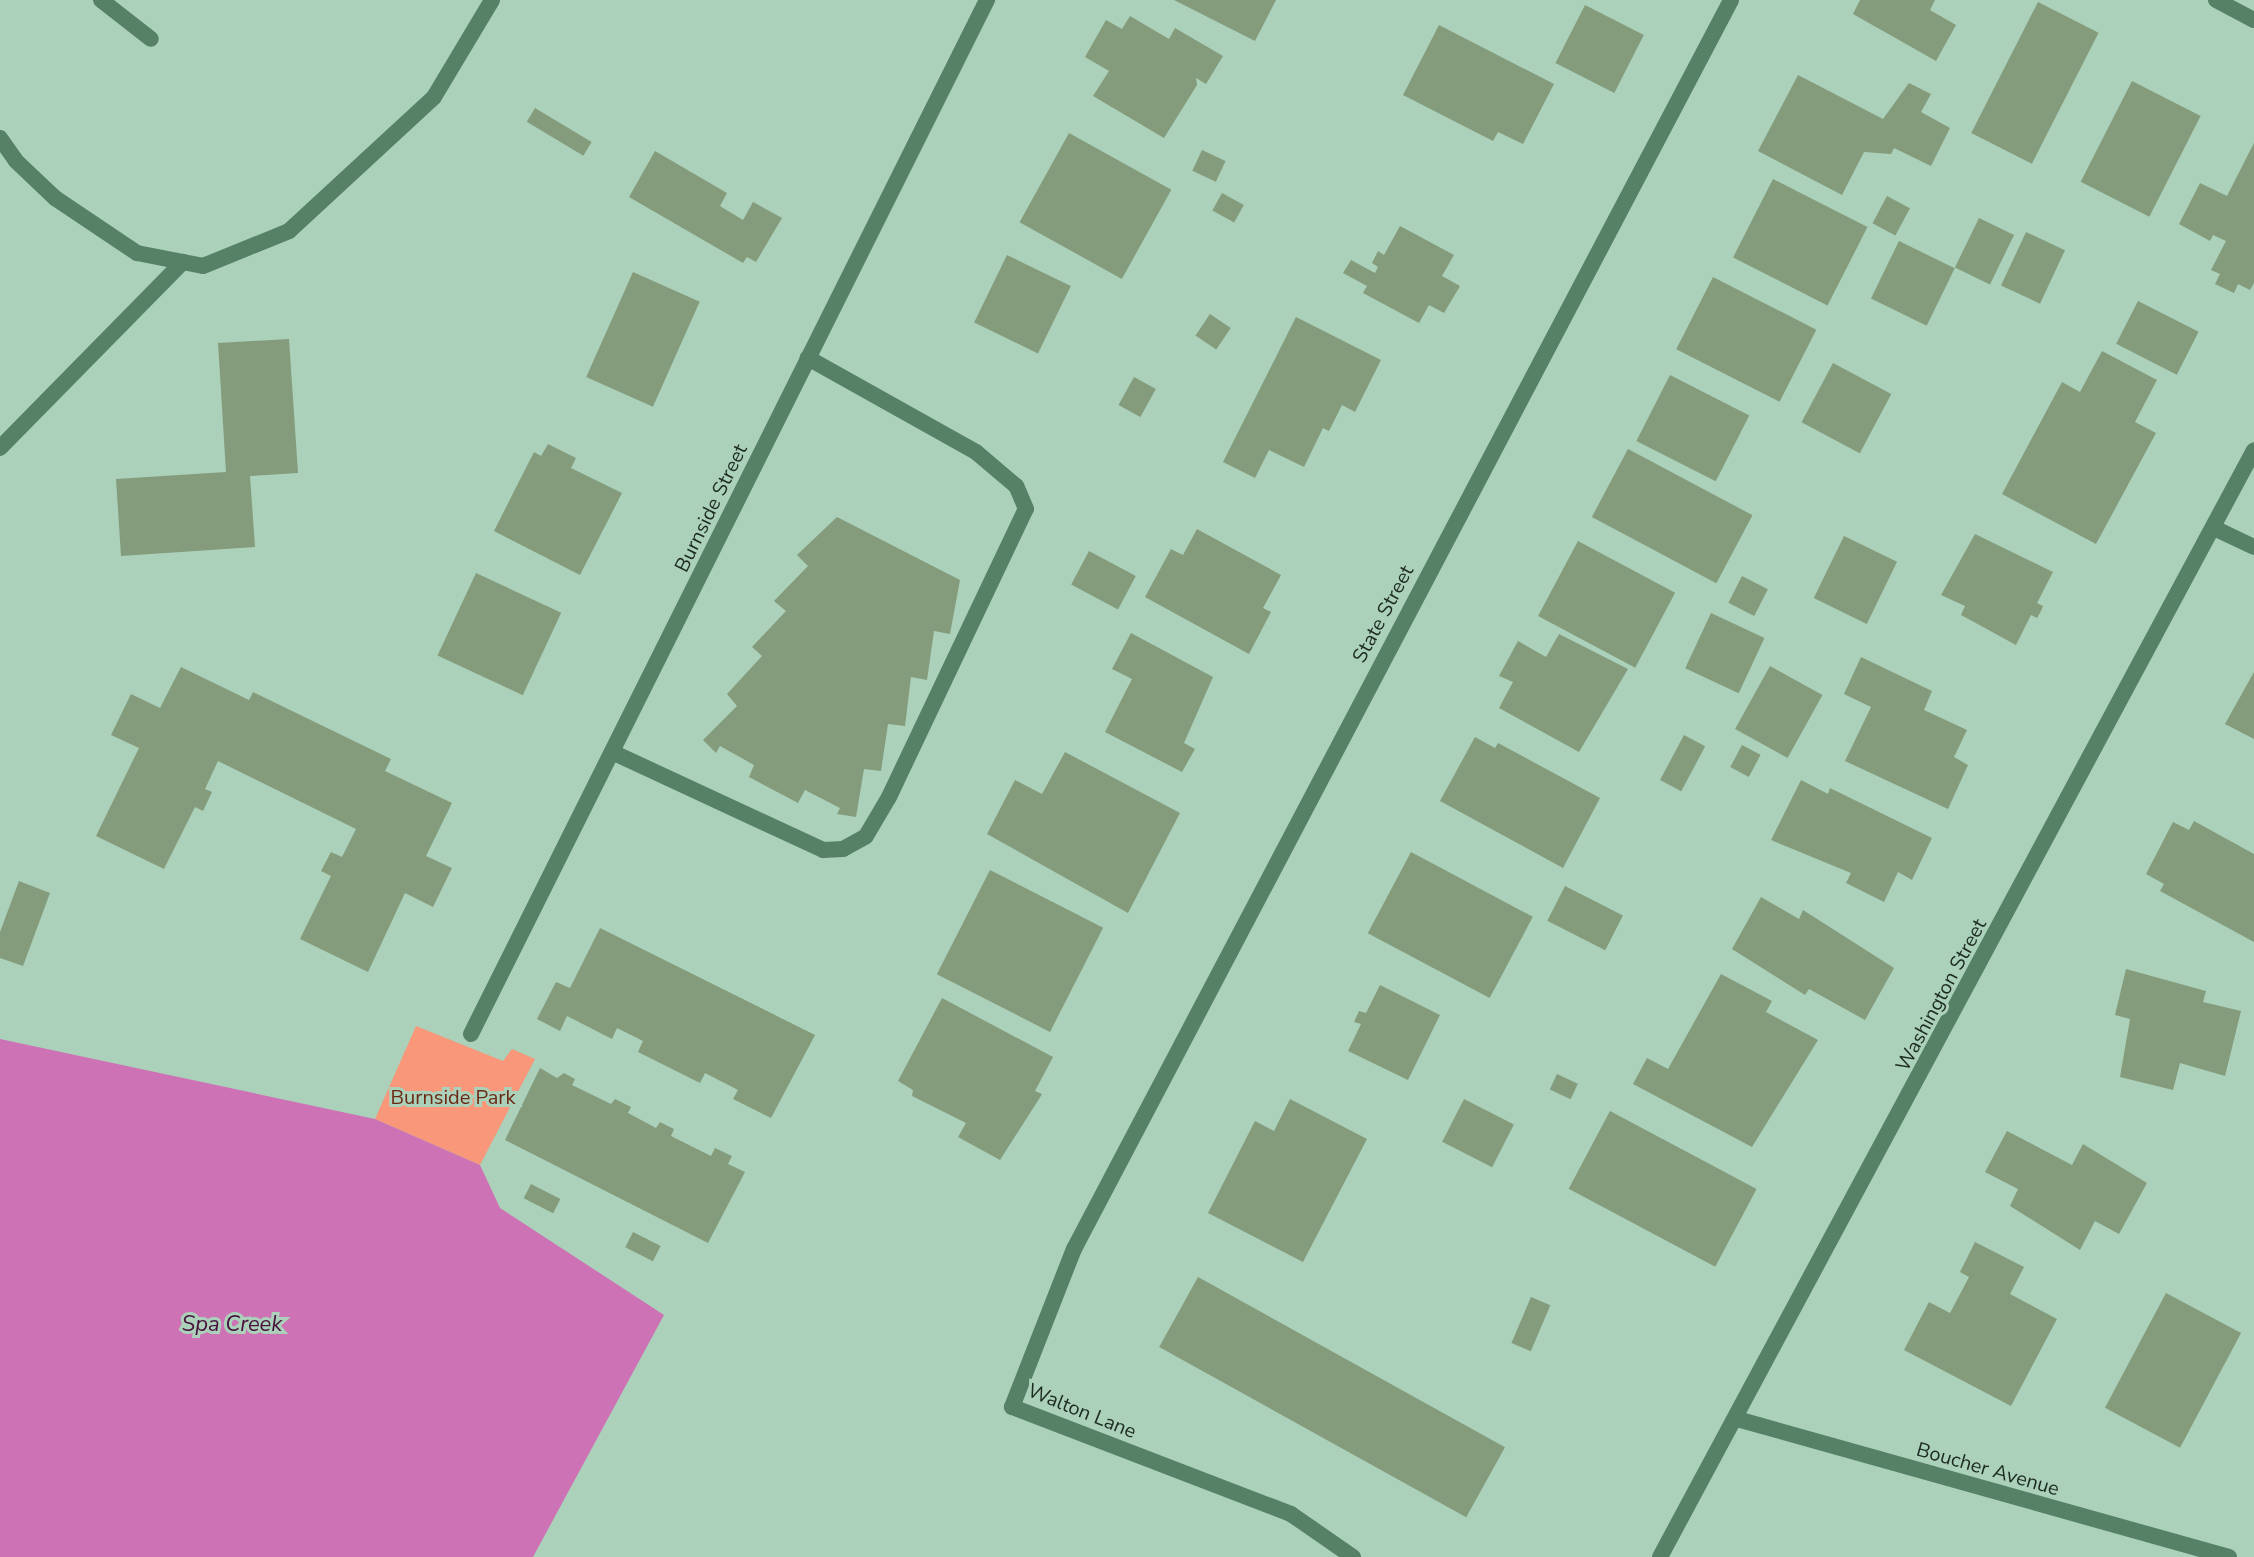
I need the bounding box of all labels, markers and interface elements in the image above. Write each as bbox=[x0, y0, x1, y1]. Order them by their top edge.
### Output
street label: Burnside Street bbox=[670, 440, 752, 576]
street label: State Street bbox=[1347, 561, 1419, 667]
street label: Washington Street bbox=[1891, 915, 1991, 1075]
park label: Burnside Park bbox=[391, 1085, 515, 1109]
water label: Spa Creek bbox=[182, 1312, 282, 1338]
street label: Walton Lane bbox=[1024, 1378, 1140, 1444]
street label: Boucher Avenue bbox=[1914, 1437, 2062, 1501]

